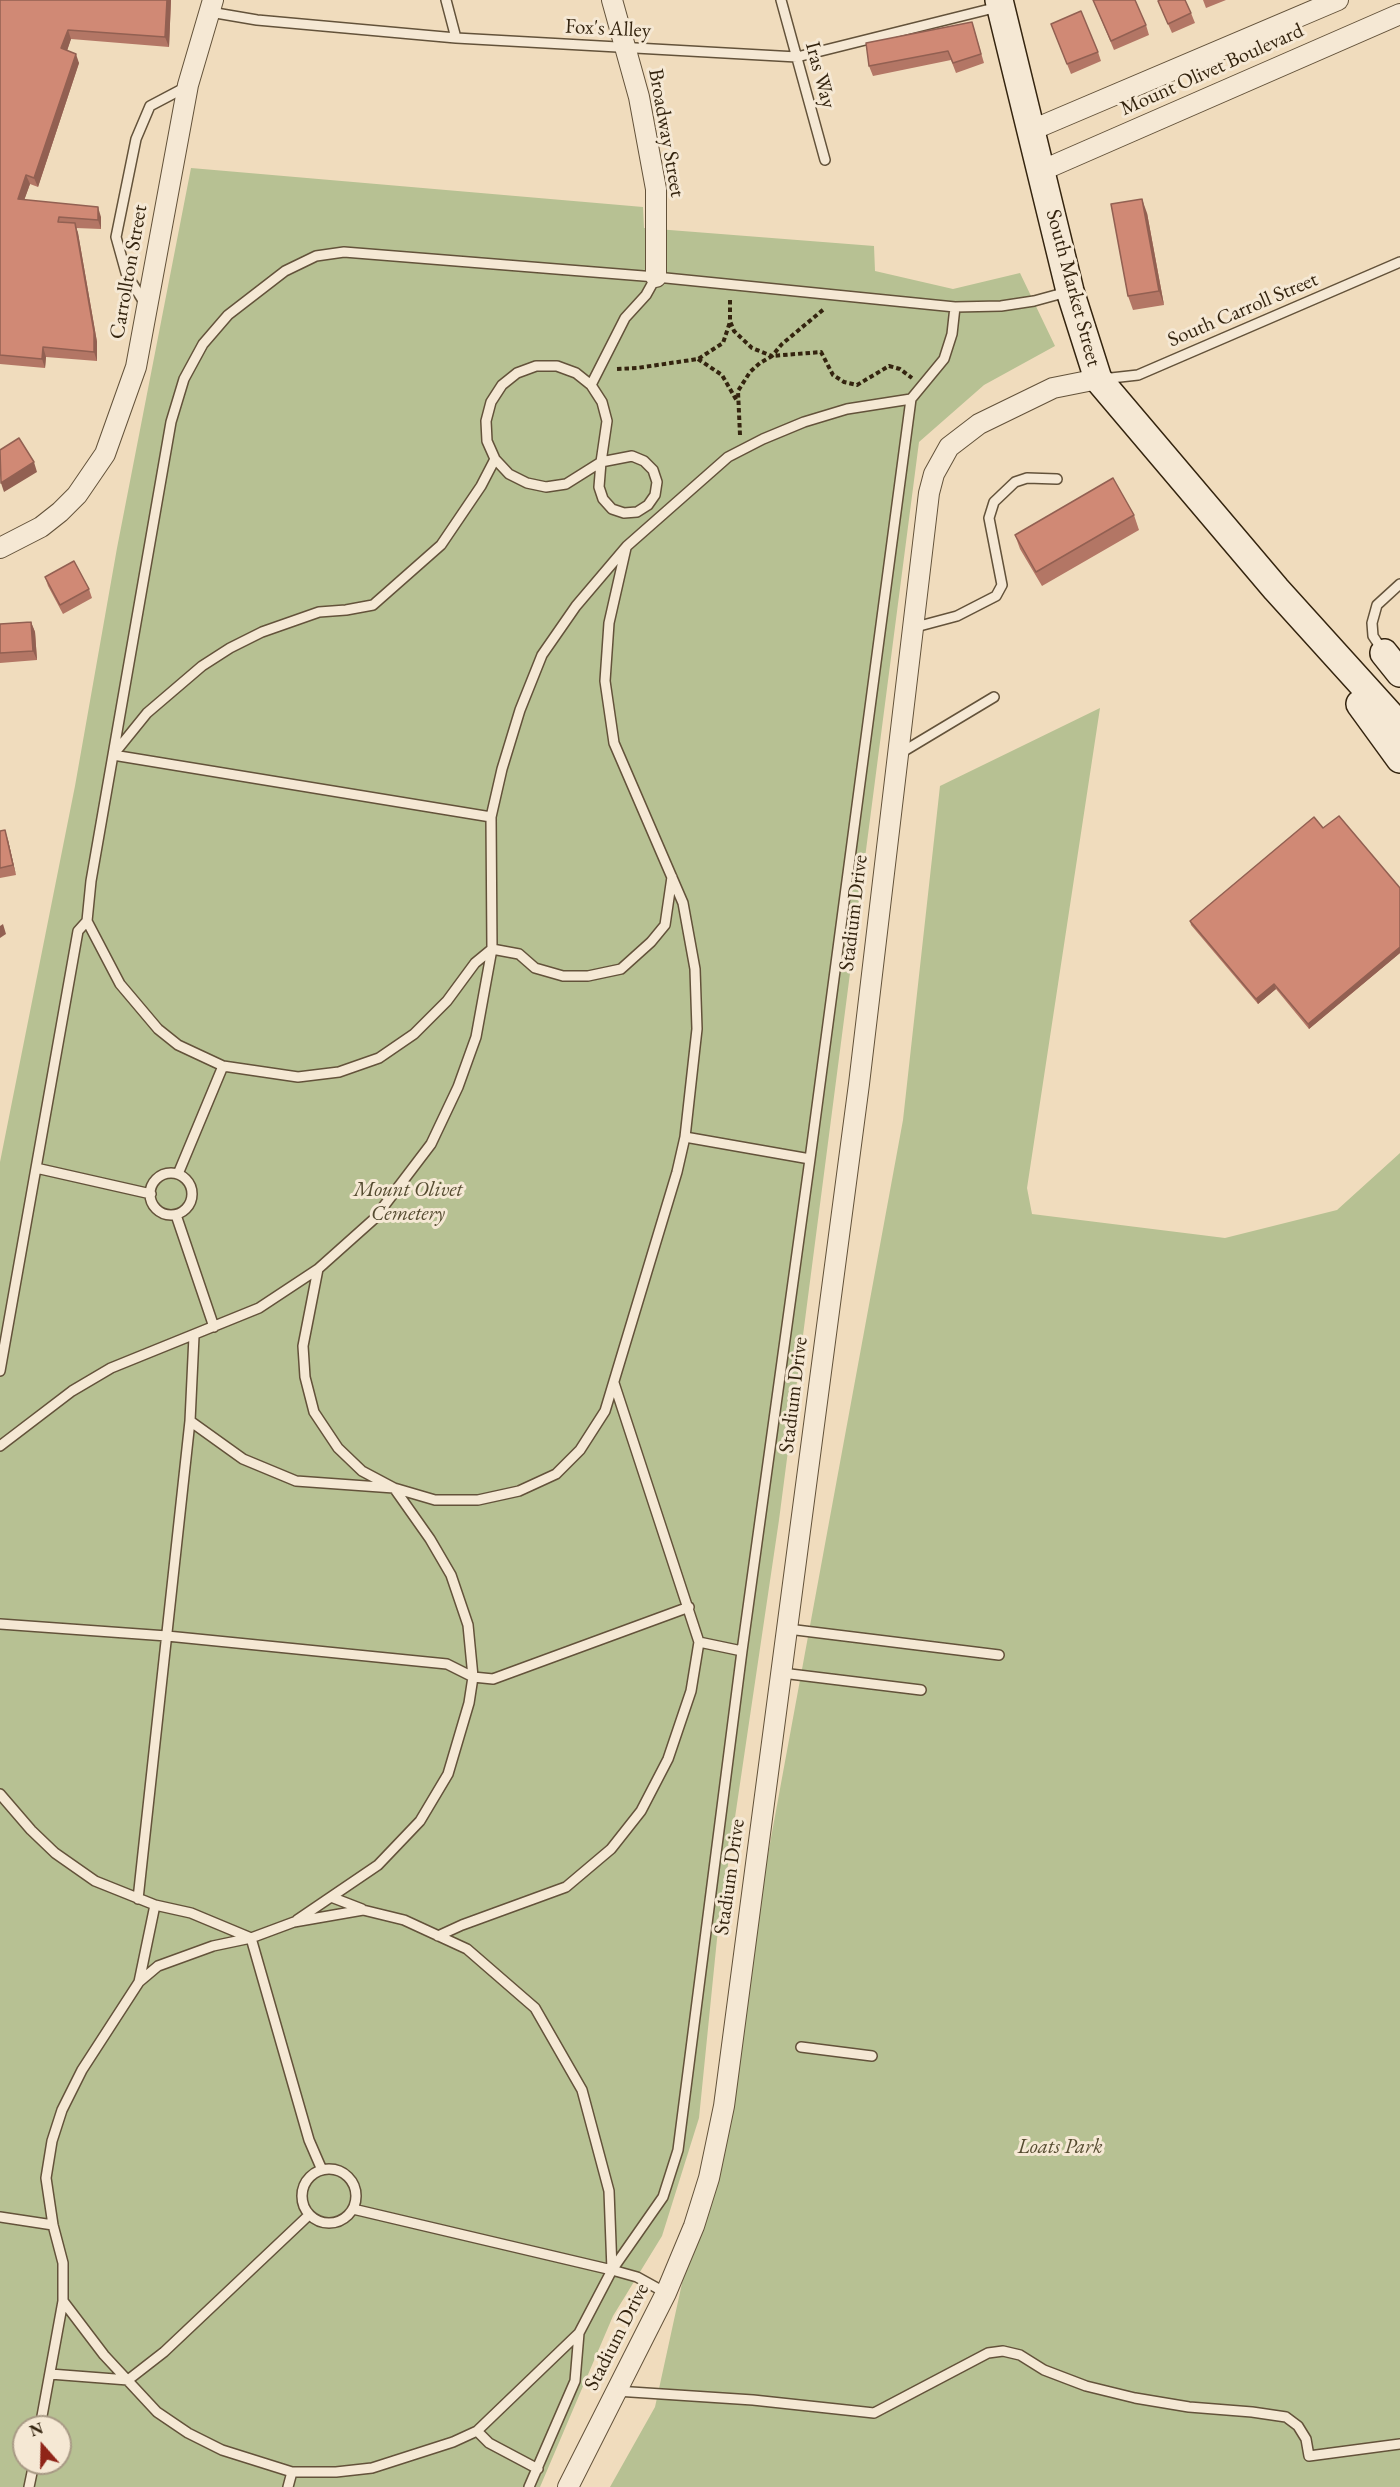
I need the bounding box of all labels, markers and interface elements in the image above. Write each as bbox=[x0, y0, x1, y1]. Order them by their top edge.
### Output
street label: Fox's Alley bbox=[564, 14, 652, 44]
street label: Mount Olivet Boulevard bbox=[1117, 18, 1307, 122]
street label: Iras Way bbox=[799, 39, 841, 111]
street label: Broadway Street bbox=[642, 67, 690, 199]
street label: Carrollton Street bbox=[105, 203, 153, 341]
street label: South Market Street bbox=[1040, 207, 1106, 369]
street label: South Carroll Street bbox=[1164, 267, 1322, 353]
street label: Stadium Drive bbox=[834, 853, 874, 973]
park label: Mount Olivet Cemetery bbox=[353, 1177, 463, 1227]
street label: Stadium Drive bbox=[774, 1335, 814, 1455]
street label: Stadium Drive bbox=[709, 1817, 751, 1937]
park label: Loats Park bbox=[1017, 2134, 1103, 2160]
street label: Stadium Drive bbox=[579, 2279, 655, 2395]
north arrow bbox=[12, 2415, 72, 2475]
text: N bbox=[27, 2417, 46, 2442]

